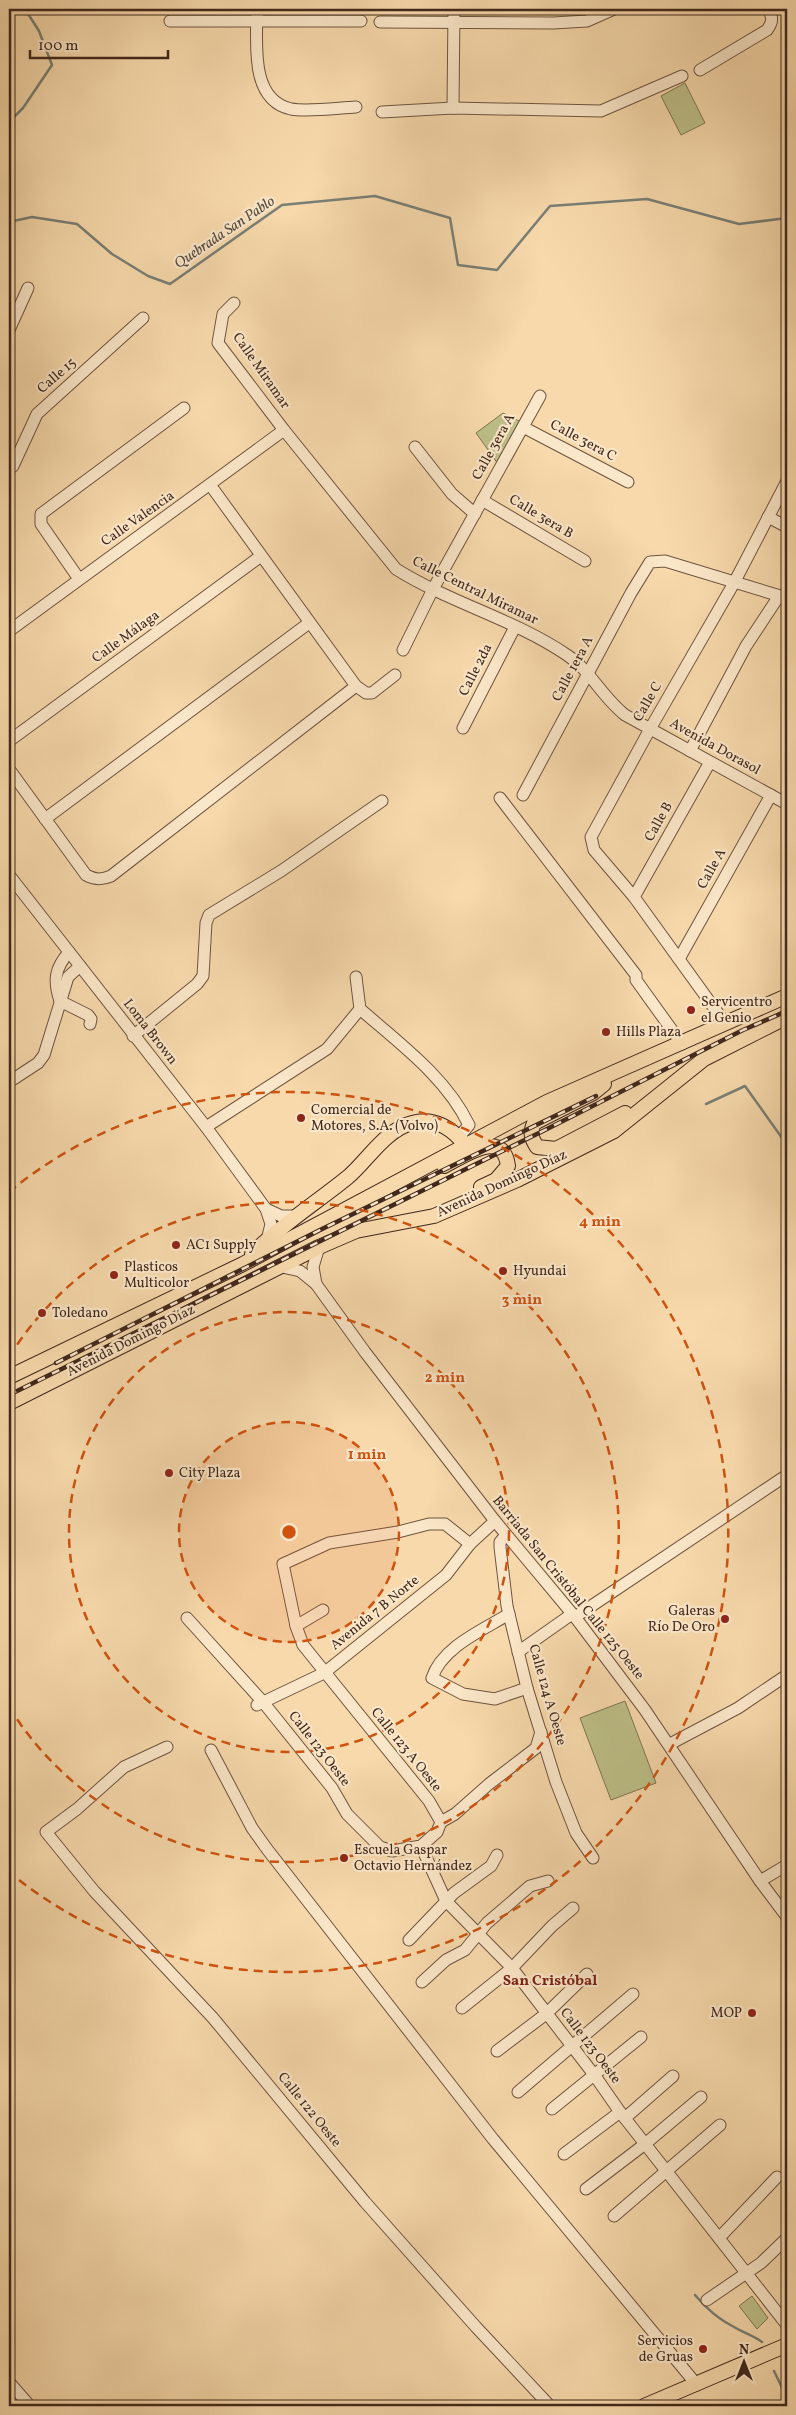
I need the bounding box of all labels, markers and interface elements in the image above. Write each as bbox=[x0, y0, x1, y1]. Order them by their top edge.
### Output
scale bar bbox=[30, 28, 168, 60]
text: 100 m bbox=[38, 36, 78, 57]
water label: Quebrada San Pablo bbox=[170, 191, 280, 275]
street label: Calle Miramar bbox=[228, 329, 294, 413]
street label: Calle 15 bbox=[33, 354, 81, 398]
street label: Calle 3era A bbox=[468, 410, 520, 484]
street label: Calle 3era C bbox=[547, 416, 619, 466]
street label: Calle Valencia bbox=[98, 487, 178, 551]
street label: Calle 3era B bbox=[505, 490, 577, 544]
street label: Calle Central Miramar bbox=[409, 552, 541, 630]
street label: Calle Málaga bbox=[88, 606, 164, 668]
street label: Calle 1era A bbox=[548, 633, 598, 705]
street label: Calle 2da bbox=[455, 641, 497, 699]
street label: Calle C bbox=[629, 679, 667, 725]
street label: Avenida Dorasol bbox=[666, 714, 764, 780]
street label: Calle B bbox=[640, 799, 678, 845]
street label: Calle A bbox=[693, 845, 731, 893]
place label: Servicentro el Genio bbox=[701, 993, 772, 1028]
street label: Loma Brown bbox=[118, 995, 182, 1069]
marker: Servicentro el Genio bbox=[685, 1004, 697, 1016]
place label: Hills Plaza bbox=[616, 1023, 681, 1042]
marker: Hills Plaza bbox=[600, 1026, 612, 1038]
place label: Comercial de Motores, S.A. (Volvo) bbox=[311, 1101, 438, 1136]
marker: Comercial de Motores, S.A. (Volvo) bbox=[295, 1112, 307, 1124]
street label: Avenida Domingo Díaz bbox=[434, 1145, 570, 1223]
text: 4 min bbox=[579, 1212, 621, 1233]
place label: AC1 Supply bbox=[186, 1236, 257, 1255]
marker: AC1 Supply bbox=[170, 1239, 182, 1251]
place label: Plasticos Multicolor bbox=[124, 1258, 189, 1293]
place label: Hyundai bbox=[513, 1262, 566, 1281]
marker: Hyundai bbox=[497, 1265, 509, 1277]
marker: Plasticos Multicolor bbox=[108, 1269, 120, 1281]
text: 3 min bbox=[502, 1290, 542, 1311]
street label: Avenida Domingo Díaz bbox=[64, 1300, 198, 1382]
place label: Toledano bbox=[52, 1304, 108, 1323]
marker: Toledano bbox=[36, 1307, 48, 1319]
text: 2 min bbox=[425, 1368, 465, 1389]
text: 1 min bbox=[348, 1445, 386, 1466]
place label: City Plaza bbox=[179, 1464, 241, 1483]
marker: City Plaza bbox=[163, 1467, 175, 1479]
street label: Barriada San Cristóbal Calle 125 Oeste bbox=[488, 1492, 649, 1684]
centre of rings bbox=[280, 1523, 298, 1541]
street label: Avenida 7 B Norte bbox=[327, 1571, 424, 1655]
place label: Galeras Río De Oro bbox=[648, 1602, 715, 1637]
marker: Galeras Río De Oro bbox=[719, 1613, 731, 1625]
street label: Calle 124 A Oeste bbox=[523, 1642, 571, 1748]
street label: Calle 123 A Oeste bbox=[366, 1704, 446, 1796]
street label: Calle 123 Oeste bbox=[284, 1707, 355, 1791]
place label: Escuela Gaspar Octavio Hernández bbox=[354, 1841, 472, 1876]
marker: Escuela Gaspar Octavio Hernández bbox=[338, 1852, 350, 1864]
district label: San Cristóbal bbox=[503, 1971, 597, 1992]
street label: Calle 123 Oeste bbox=[555, 2004, 625, 2088]
place label: MOP bbox=[711, 2004, 742, 2023]
marker: MOP bbox=[746, 2007, 758, 2019]
street label: Calle 122 Oeste bbox=[273, 2068, 345, 2152]
place label: Servicios de Gruas bbox=[637, 2332, 693, 2367]
north arrow bbox=[718, 2338, 768, 2388]
text: N bbox=[739, 2341, 749, 2360]
marker: Servicios de Gruas bbox=[697, 2343, 709, 2355]

